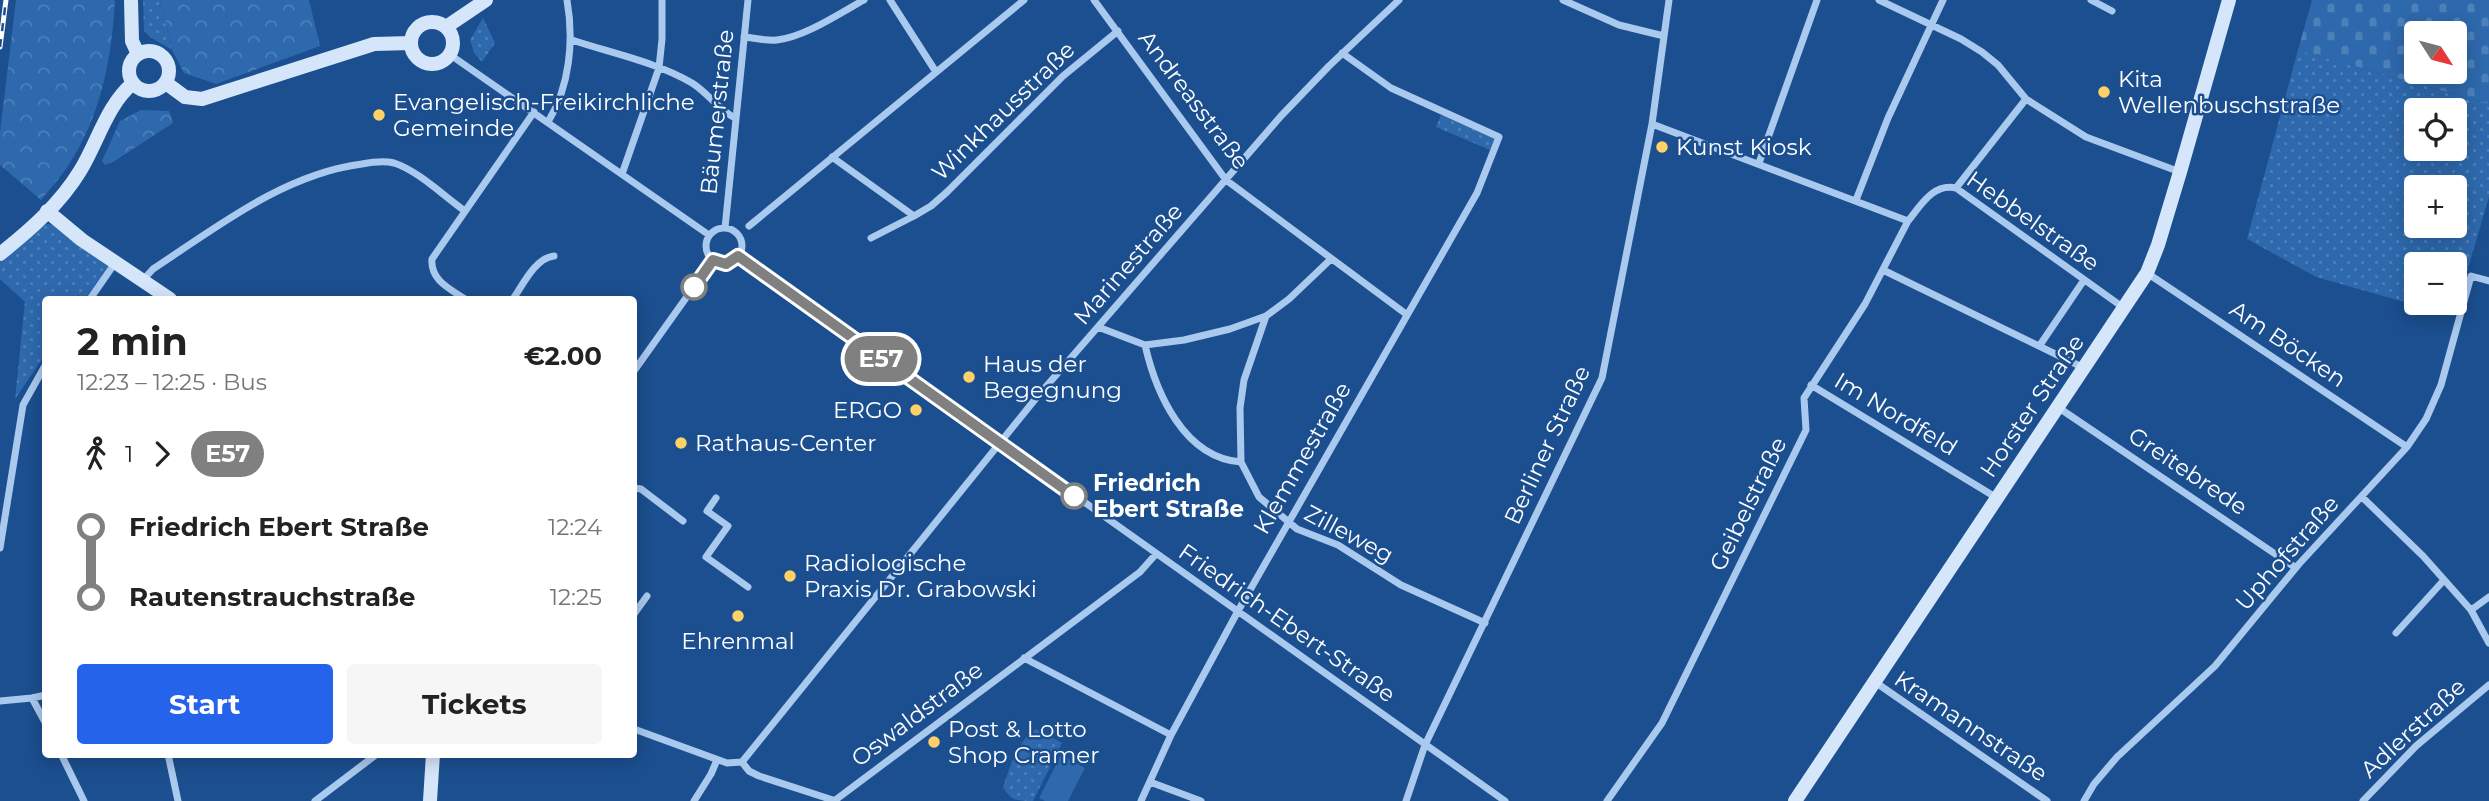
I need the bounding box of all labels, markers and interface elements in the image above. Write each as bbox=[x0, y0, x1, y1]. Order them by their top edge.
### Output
north arrow bbox=[2404, 21, 2468, 84]
map controls bbox=[2404, 21, 2467, 315]
street label: Andreasstraße bbox=[1133, 25, 1255, 175]
street label: Bäumerstraße bbox=[694, 28, 740, 196]
street label: Winkhausstraße bbox=[926, 36, 1080, 186]
place label: Kita Wellenbuschstraße bbox=[2118, 65, 2340, 119]
marker: Kita Wellenbuschstraße bbox=[2096, 84, 2112, 100]
place label: Evangelisch-Freikirchliche Gemeinde bbox=[393, 88, 695, 142]
button: locate bbox=[2404, 98, 2467, 161]
marker: Evangelisch-Freikirchliche Gemeinde bbox=[371, 107, 387, 123]
place label: Kunst Kiosk bbox=[1676, 133, 1812, 161]
marker: Kunst Kiosk bbox=[1654, 139, 1670, 155]
street label: Hebbelstraße bbox=[1961, 165, 2105, 277]
button: + bbox=[2404, 175, 2467, 238]
street label: Marinestraße bbox=[1068, 197, 1188, 331]
button: − bbox=[2404, 252, 2467, 315]
unlabelled marker bbox=[681, 274, 707, 300]
street label: Am Böcken bbox=[2225, 295, 2351, 393]
text: 2 min bbox=[77, 318, 188, 365]
street label: Horster Straße bbox=[1974, 329, 2090, 483]
line badge: E57 bbox=[841, 336, 921, 382]
text: €2.00 bbox=[524, 340, 602, 372]
text: E57 bbox=[859, 344, 903, 373]
place label: Haus der Begegnung bbox=[983, 350, 1122, 404]
street label: Berliner Straße bbox=[1498, 361, 1596, 529]
street label: Im Nordfeld bbox=[1830, 366, 1962, 462]
text: 12:23 – 12:25 · Bus bbox=[77, 368, 267, 396]
marker: Haus der Begegnung bbox=[961, 369, 977, 385]
street label: Klemmestraße bbox=[1247, 377, 1357, 539]
place label: ERGO bbox=[833, 396, 902, 424]
marker: ERGO bbox=[908, 402, 924, 418]
street label: Greitebrede bbox=[2123, 421, 2253, 521]
place label: Rathaus-Center bbox=[695, 429, 876, 457]
street label: Geibelstraße bbox=[1704, 433, 1792, 575]
icon: walk bbox=[77, 435, 115, 473]
icon: forward bbox=[143, 435, 181, 473]
marker: Rathaus-Center bbox=[673, 435, 689, 451]
text: E57 bbox=[205, 439, 250, 468]
text: 1 bbox=[125, 440, 133, 468]
place label: Friedrich Ebert Straße bbox=[1093, 469, 1244, 523]
marker: Friedrich Ebert Straße bbox=[1061, 483, 1087, 509]
street label: Uphofstraße bbox=[2229, 490, 2345, 616]
street label: Zilleweg bbox=[1300, 499, 1398, 569]
text: Friedrich Ebert Straße bbox=[129, 511, 429, 543]
text: 12:24 bbox=[548, 513, 602, 541]
street label: Friedrich-Ebert-Straße bbox=[1173, 538, 1401, 708]
place label: Radiologische Praxis Dr. Grabowski bbox=[804, 549, 1037, 603]
marker: Radiologische Praxis Dr. Grabowski bbox=[782, 568, 798, 584]
text: Rautenstrauchstraße bbox=[129, 581, 415, 613]
text: 12:25 bbox=[550, 583, 602, 611]
marker: Ehrenmal bbox=[730, 608, 746, 624]
place label: Ehrenmal bbox=[681, 627, 795, 655]
street label: Oswaldstraße bbox=[846, 656, 988, 772]
button: Start bbox=[77, 664, 333, 744]
button: Tickets bbox=[347, 664, 602, 744]
street label: Kramannstraße bbox=[1889, 664, 2053, 788]
street label: Adlerstraße bbox=[2355, 672, 2471, 784]
place label: Post & Lotto Shop Cramer bbox=[948, 715, 1099, 769]
marker: Post & Lotto Shop Cramer bbox=[926, 734, 942, 750]

